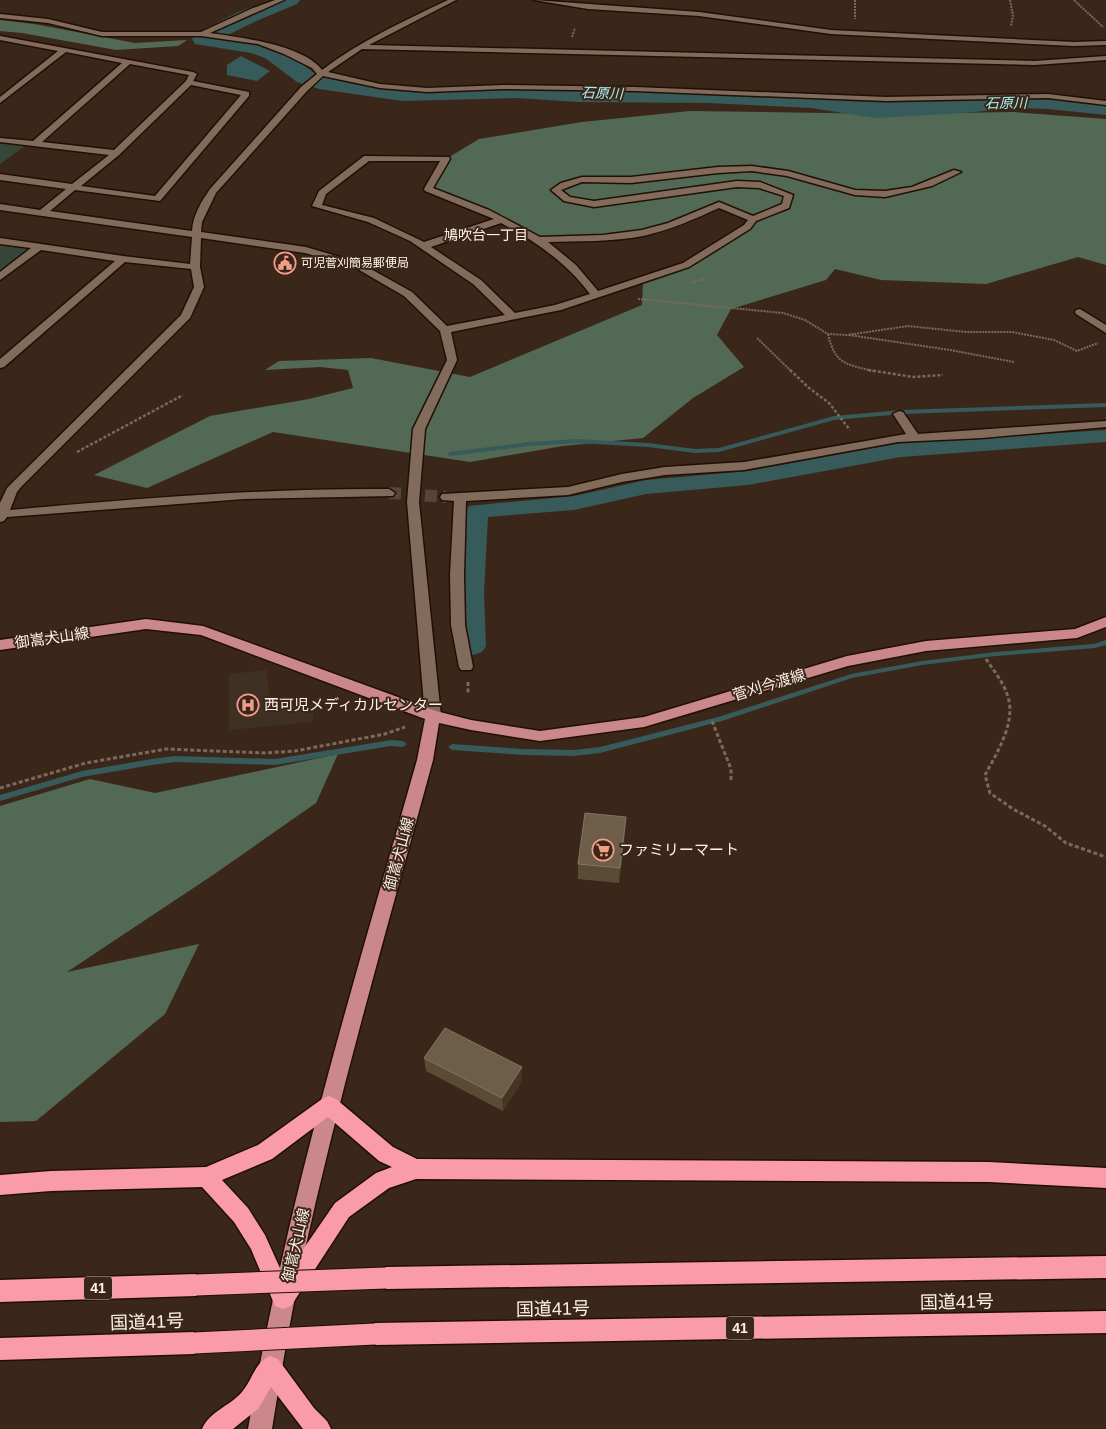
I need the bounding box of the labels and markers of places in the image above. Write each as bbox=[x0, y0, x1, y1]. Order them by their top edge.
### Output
public building icon: 可児菅刈簡易郵便局 bbox=[273, 251, 297, 275]
place label: 可児菅刈簡易郵便局 bbox=[301, 256, 409, 270]
hospital icon: 西可児メディカルセンター bbox=[236, 693, 260, 717]
place label: 西可児メディカルセンター bbox=[264, 696, 443, 713]
supermarket icon: ファミリーマート bbox=[591, 838, 615, 862]
place label: ファミリーマート bbox=[619, 841, 739, 858]

